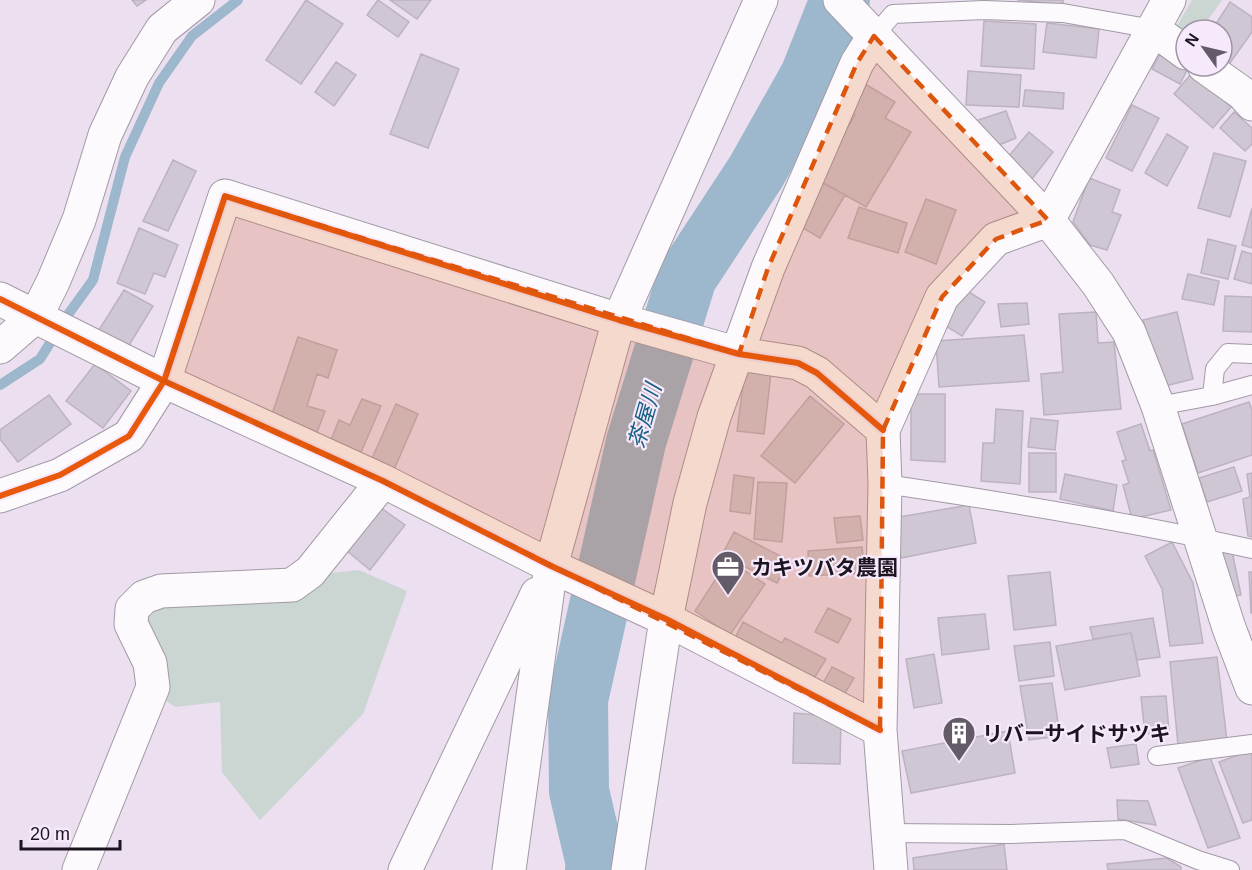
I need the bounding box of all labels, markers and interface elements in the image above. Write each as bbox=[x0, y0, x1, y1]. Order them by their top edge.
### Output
north arrow bbox=[1174, 18, 1234, 78]
text: N bbox=[1182, 30, 1202, 49]
water label: 茶屋川 bbox=[624, 379, 667, 451]
office icon: カキツバタ農園 bbox=[710, 549, 746, 596]
place label: カキツバタ農園 bbox=[751, 556, 898, 579]
building icon: リバーサイドサツキ bbox=[941, 715, 977, 762]
place label: リバーサイドサツキ bbox=[982, 722, 1171, 745]
scale bar bbox=[21, 813, 120, 851]
text: 20 m bbox=[30, 824, 70, 844]

